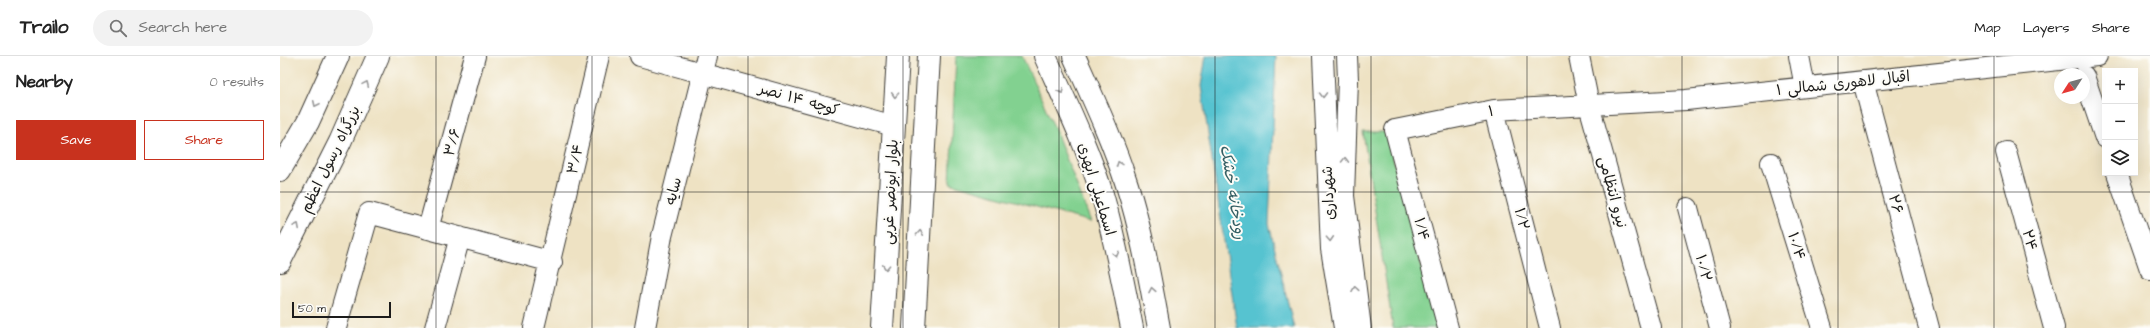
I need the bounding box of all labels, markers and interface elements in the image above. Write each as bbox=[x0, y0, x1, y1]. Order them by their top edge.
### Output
search box bbox=[93, 10, 373, 46]
text: Trailo bbox=[20, 14, 69, 41]
icon: search bbox=[107, 17, 129, 39]
text: Search here bbox=[139, 17, 227, 38]
text: Map bbox=[1974, 18, 2001, 38]
text: Layers bbox=[2023, 18, 2070, 38]
text: Share bbox=[2092, 18, 2130, 38]
street label: اقبال لاهوری شمالی ۱ bbox=[1775, 66, 1911, 101]
north arrow bbox=[2054, 68, 2090, 104]
map controls bbox=[2102, 68, 2138, 176]
button: + bbox=[2102, 68, 2138, 104]
text: Nearby bbox=[16, 70, 73, 94]
text: 0 results bbox=[209, 73, 264, 91]
street label: کوچه ۱۴ نصر bbox=[754, 77, 842, 121]
one-way arrow bbox=[362, 80, 370, 87]
one-way arrow bbox=[1056, 87, 1064, 95]
one-way arrow bbox=[891, 92, 900, 98]
one-way arrow bbox=[1319, 92, 1327, 98]
one-way arrow bbox=[313, 100, 321, 107]
street label: ۱ bbox=[1487, 101, 1495, 122]
street label: بزرگراه رسول اعظم bbox=[295, 102, 366, 217]
button: − bbox=[2102, 104, 2138, 140]
button: Save bbox=[16, 120, 136, 160]
button: Share bbox=[144, 120, 264, 160]
street label: ۳/۶ bbox=[439, 126, 466, 158]
street label: بلوار ابونصر غربی bbox=[877, 139, 904, 245]
street label: اسماعیلی ابهری bbox=[1072, 140, 1121, 238]
button: layers bbox=[2102, 140, 2138, 176]
street label: ۳/۴ bbox=[562, 142, 589, 176]
water label: رودخانه خشک bbox=[1215, 143, 1251, 241]
street label: نیرو انتظامی bbox=[1593, 154, 1632, 230]
one-way arrow bbox=[1341, 157, 1349, 163]
one-way arrow bbox=[1115, 161, 1124, 168]
street label: شهرداری bbox=[1317, 165, 1340, 221]
street label: سایه bbox=[660, 175, 687, 207]
street label: ۲۶ bbox=[1883, 192, 1908, 216]
street label: ۱/۲ bbox=[1509, 206, 1534, 233]
street label: ۱/۴ bbox=[1408, 215, 1435, 243]
one-way arrow bbox=[293, 223, 300, 230]
street label: ۲۴ bbox=[2017, 227, 2042, 253]
street label: ۱۰/۴ bbox=[1782, 229, 1811, 263]
one-way arrow bbox=[915, 230, 924, 236]
one-way arrow bbox=[1326, 236, 1335, 242]
one-way arrow bbox=[1112, 251, 1120, 257]
street label: ۱۰/۲ bbox=[1690, 252, 1717, 284]
one-way arrow bbox=[881, 264, 890, 270]
one-way arrow bbox=[1352, 286, 1360, 293]
one-way arrow bbox=[1148, 287, 1156, 293]
scale bar bbox=[292, 300, 391, 319]
text: 50 m bbox=[298, 301, 326, 316]

